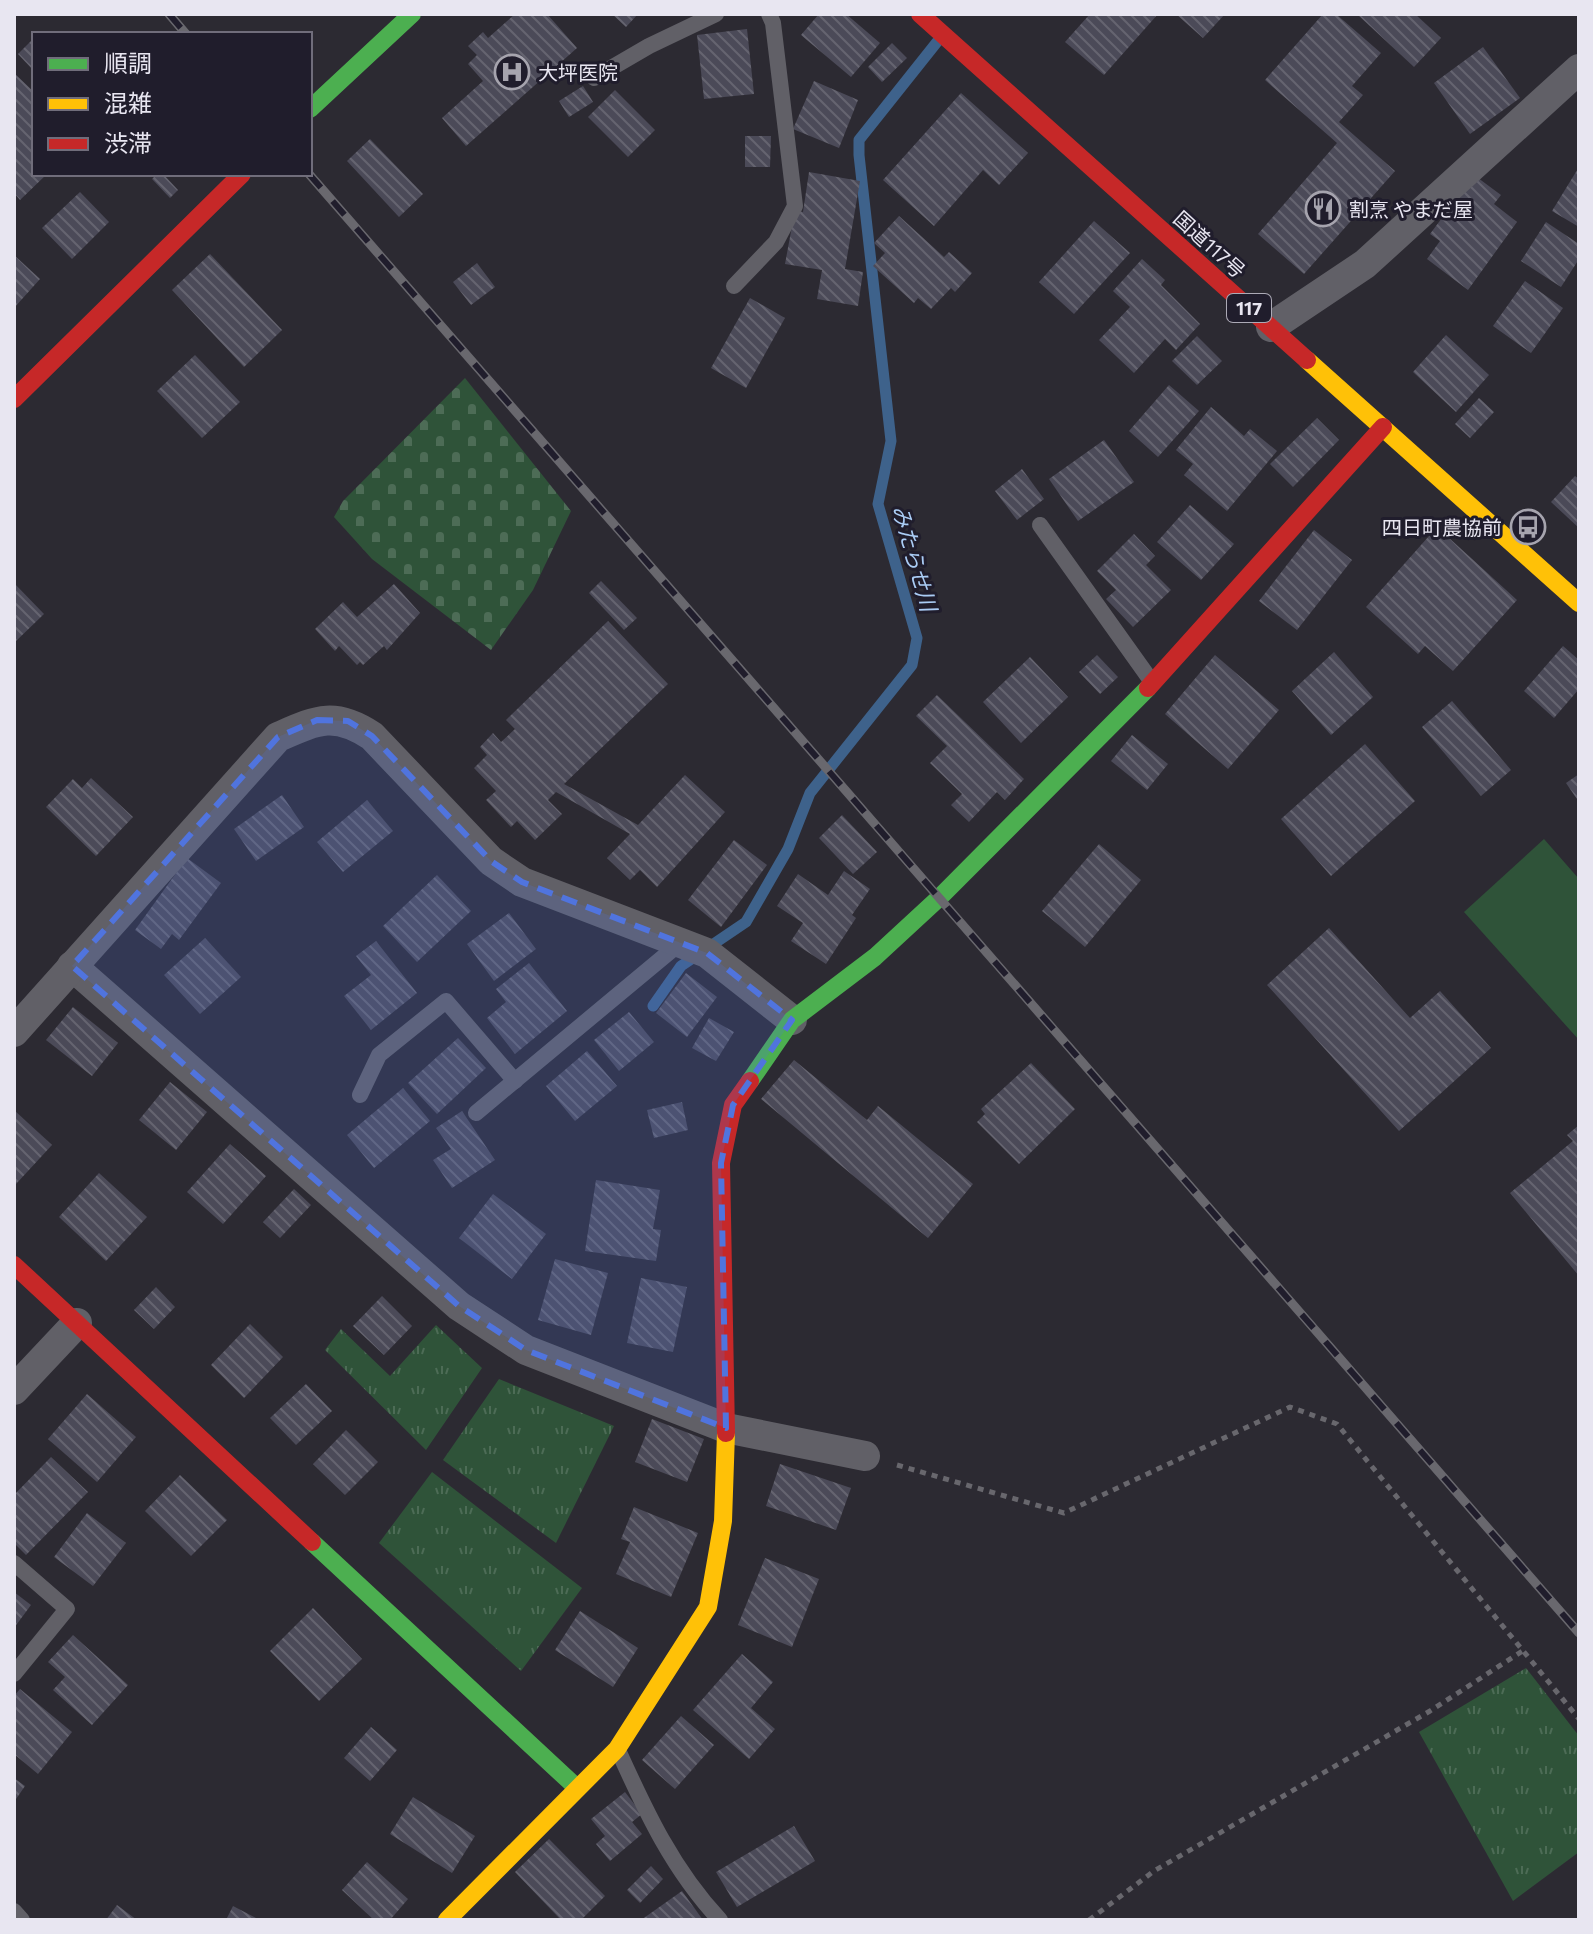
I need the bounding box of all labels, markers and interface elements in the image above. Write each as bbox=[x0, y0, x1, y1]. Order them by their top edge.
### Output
legend bbox=[32, 32, 312, 176]
text: 順調 bbox=[104, 48, 152, 77]
hospital icon: 大坪医院 bbox=[493, 53, 531, 91]
place label: 大坪医院 bbox=[538, 60, 618, 84]
text: 混雑 bbox=[104, 88, 152, 117]
text: 渋滞 bbox=[104, 128, 152, 157]
restaurant icon: 割烹 やまだ屋 bbox=[1304, 190, 1342, 228]
place label: 割烹 やまだ屋 bbox=[1349, 197, 1473, 221]
street label: 国道117号 bbox=[1169, 206, 1251, 282]
road number: 117 bbox=[1227, 294, 1271, 322]
water label: みたらせ川 bbox=[887, 502, 944, 616]
bus stop icon: 四日町農協前 bbox=[1509, 508, 1547, 546]
place label: 四日町農協前 bbox=[1382, 515, 1502, 539]

